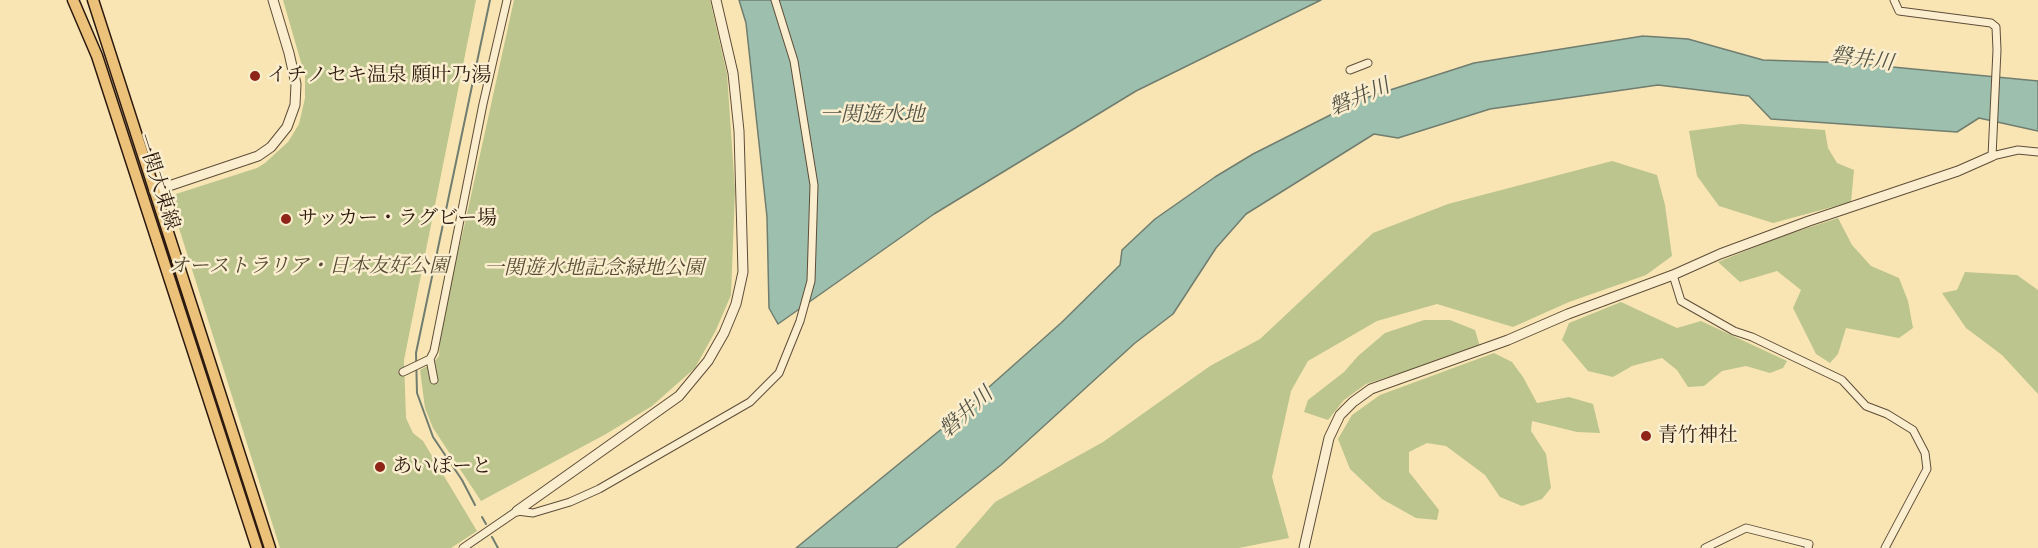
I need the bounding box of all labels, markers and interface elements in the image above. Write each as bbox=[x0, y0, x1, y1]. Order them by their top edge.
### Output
water label: 磐井川 bbox=[1829, 43, 1895, 77]
place label: イチノセキ温泉 願叶乃湯 bbox=[267, 64, 491, 88]
marker: イチノセキ温泉 願叶乃湯 bbox=[248, 69, 262, 83]
water label: 磐井川 bbox=[1326, 74, 1394, 122]
water label: 一関遊水地 bbox=[820, 103, 924, 129]
street label: 一関大東線 bbox=[130, 131, 184, 233]
place label: サッカー・ラグビー場 bbox=[298, 207, 497, 231]
marker: サッカー・ラグビー場 bbox=[279, 212, 293, 226]
park label: オーストラリア・日本友好公園 bbox=[169, 255, 449, 279]
park label: 一関遊水地記念緑地公園 bbox=[484, 257, 704, 281]
water label: 磐井川 bbox=[935, 383, 999, 443]
place label: 青竹神社 bbox=[1658, 424, 1738, 448]
marker: 青竹神社 bbox=[1639, 429, 1653, 443]
place label: あいぽーと bbox=[392, 455, 492, 479]
marker: あいぽーと bbox=[373, 460, 387, 474]

